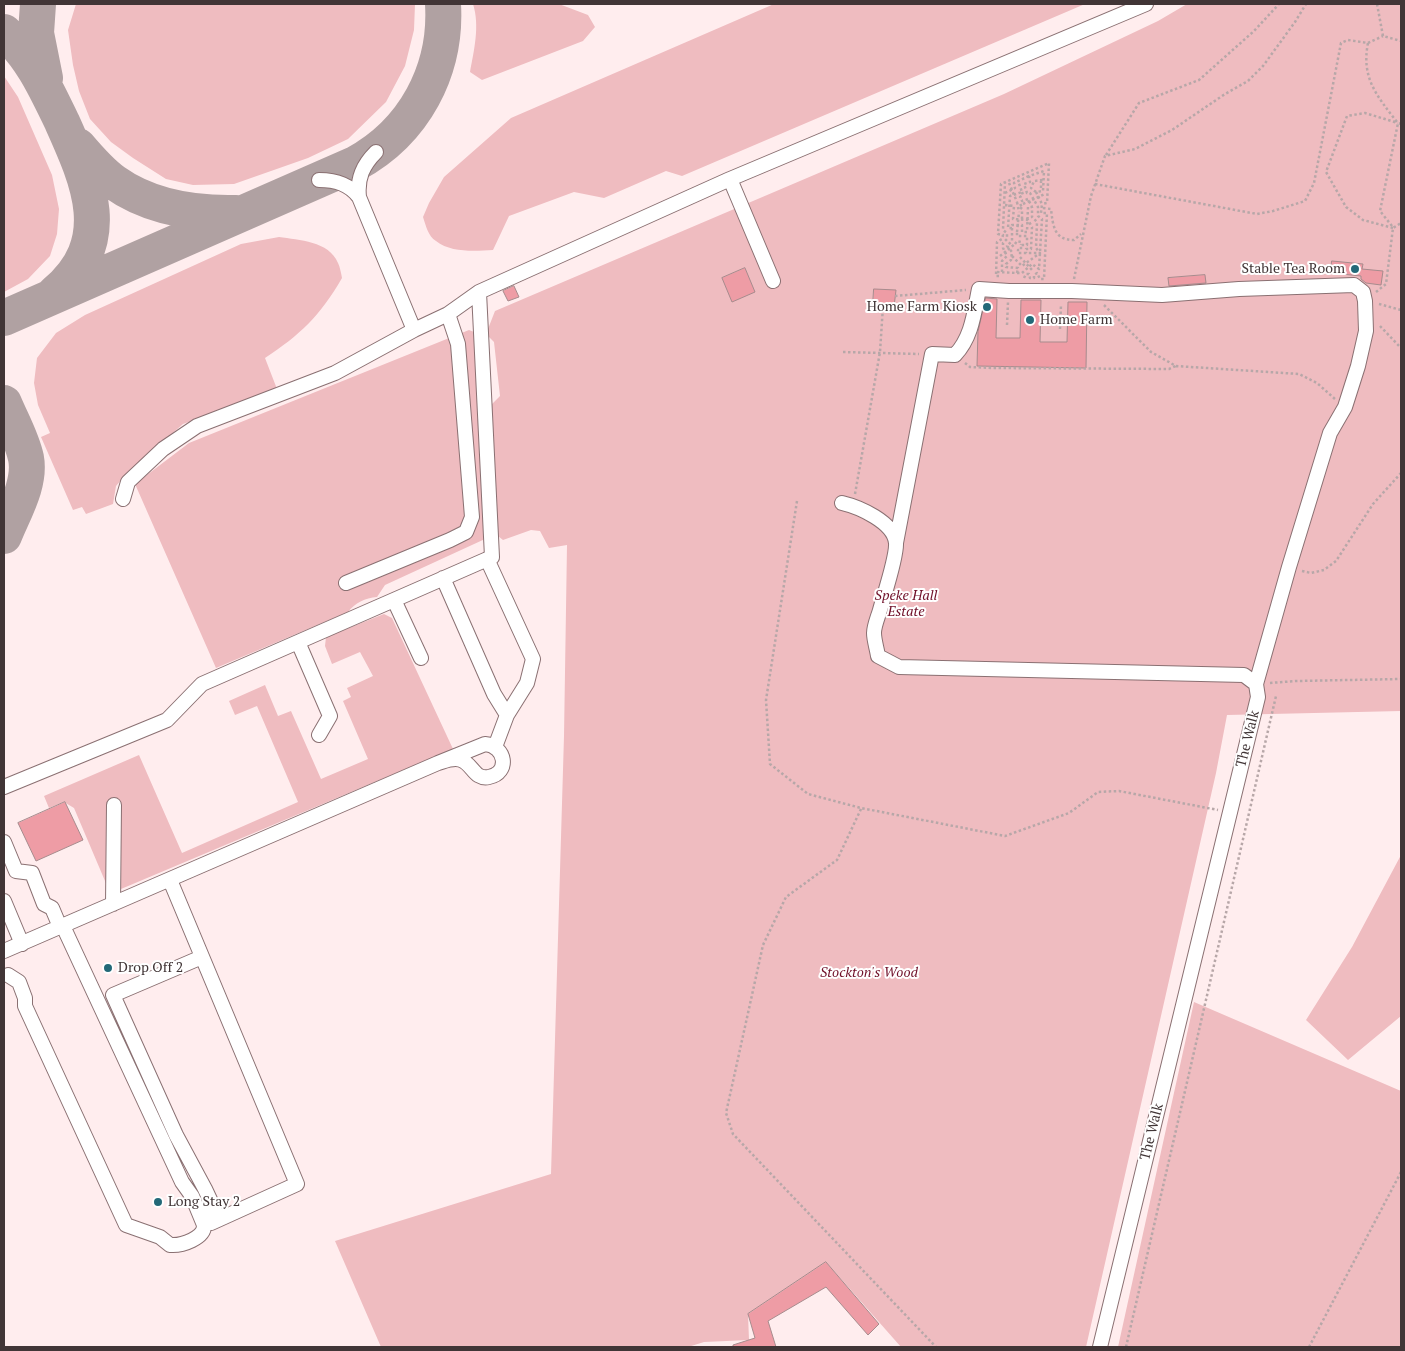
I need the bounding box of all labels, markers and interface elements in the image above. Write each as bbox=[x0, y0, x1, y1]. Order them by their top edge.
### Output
place label: Stable Tea Room bbox=[1241, 261, 1345, 277]
marker: Stable Tea Room bbox=[1349, 263, 1361, 275]
place label: Home Farm Kiosk bbox=[867, 299, 977, 315]
marker: Home Farm Kiosk bbox=[981, 301, 993, 313]
place label: Home Farm bbox=[1040, 312, 1113, 328]
marker: Home Farm bbox=[1024, 314, 1036, 326]
park label: Speke Hall Estate bbox=[875, 588, 937, 620]
street label: The Walk bbox=[1233, 709, 1263, 769]
place label: Drop Off 2 bbox=[118, 960, 183, 976]
marker: Drop Off 2 bbox=[102, 962, 114, 974]
park label: Stockton's Wood bbox=[820, 965, 918, 981]
street label: The Walk bbox=[1137, 1102, 1167, 1162]
place label: Long Stay 2 bbox=[168, 1194, 240, 1210]
marker: Long Stay 2 bbox=[152, 1196, 164, 1208]

